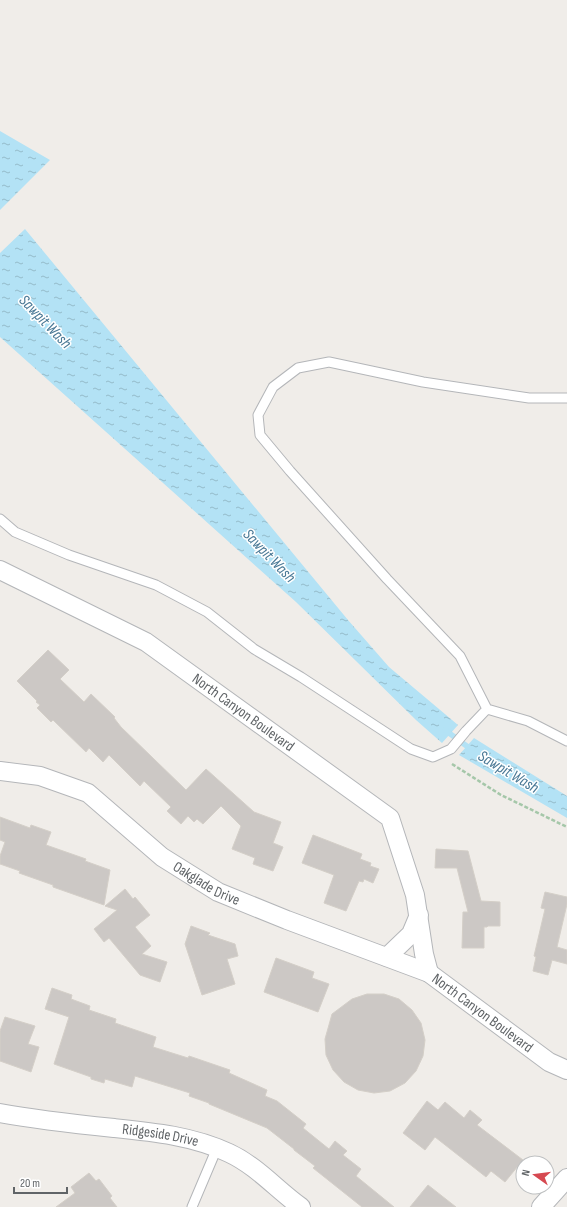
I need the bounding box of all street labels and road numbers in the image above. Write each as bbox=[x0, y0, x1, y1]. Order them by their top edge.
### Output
street label: North Canyon Boulevard bbox=[188, 670, 298, 756]
street label: Oakglade Drive bbox=[169, 857, 243, 910]
street label: North Canyon Boulevard bbox=[428, 969, 537, 1057]
street label: Ridgeside Drive bbox=[121, 1120, 201, 1151]

